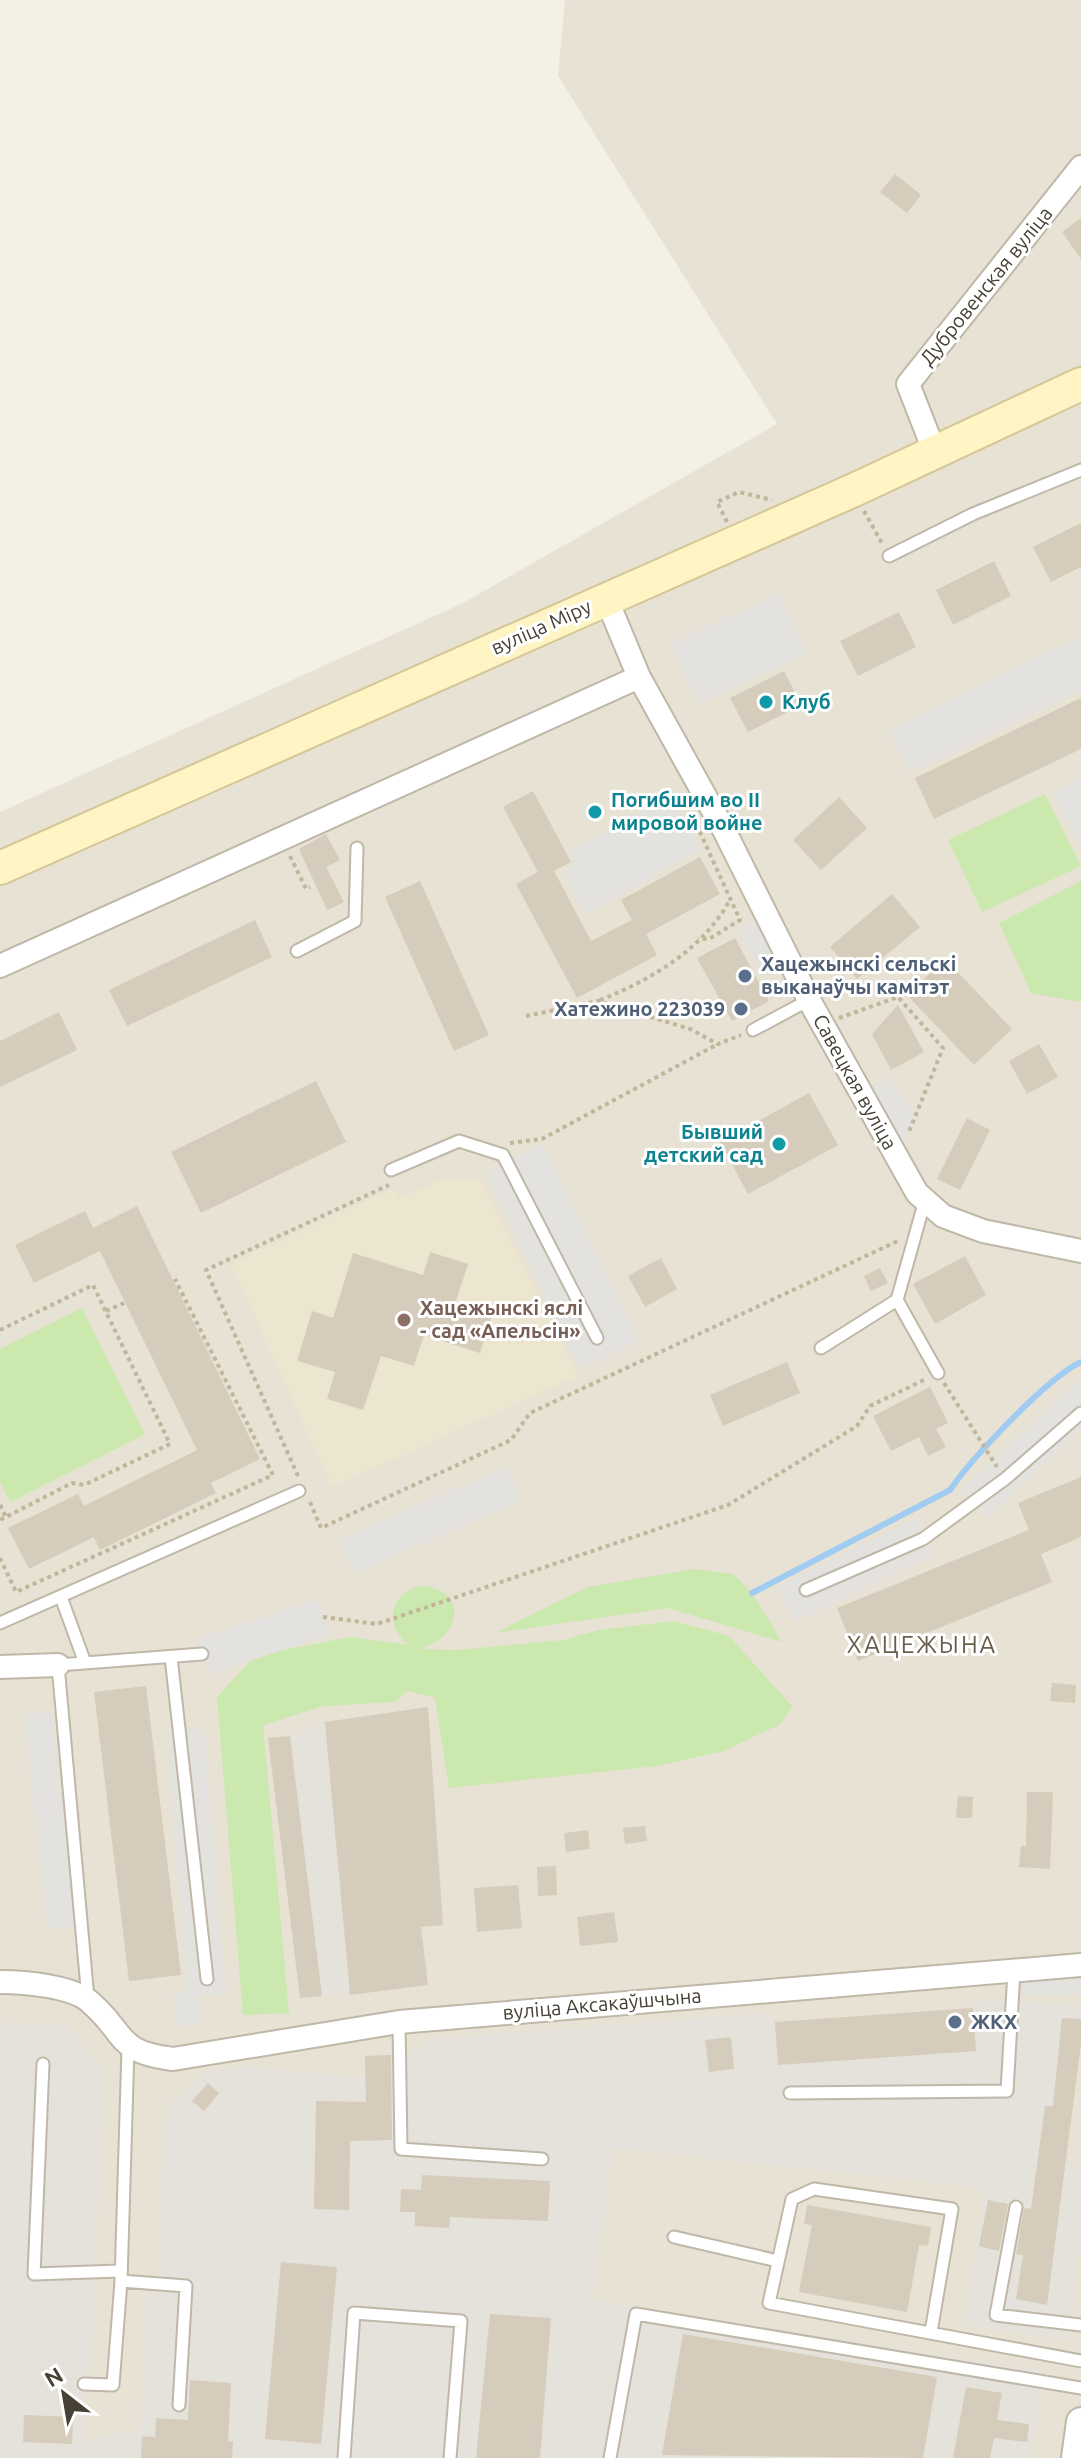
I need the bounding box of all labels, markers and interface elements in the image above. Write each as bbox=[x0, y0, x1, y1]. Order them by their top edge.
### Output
street label: Дубровенская вуліца bbox=[915, 202, 1057, 369]
street label: вуліца Міру bbox=[487, 594, 595, 659]
place label: Клуб bbox=[782, 690, 831, 713]
marker: Клуб bbox=[757, 693, 775, 711]
place label: Погибшим во II мировой войне bbox=[611, 788, 762, 834]
marker: Погибшим во II мировой войне bbox=[586, 803, 604, 821]
place label: Хацежынскі сельскі выканаўчы камітэт bbox=[761, 952, 956, 998]
marker: Хацежынскі сельскі выканаўчы камітэт bbox=[736, 967, 754, 985]
place label: Хатежино 223039 bbox=[554, 997, 725, 1020]
marker: Хатежино 223039 bbox=[732, 1000, 750, 1018]
street label: Савецкая вуліца bbox=[809, 1010, 902, 1153]
place label: Бывший детский сад bbox=[644, 1120, 763, 1166]
marker: Бывший детский сад bbox=[770, 1135, 788, 1153]
place label: Хацежынскі яслі - сад «Апельсін» bbox=[420, 1296, 583, 1342]
marker: Хацежынскі яслі - сад «Апельсін» bbox=[395, 1311, 413, 1329]
district label: ХАЦЕЖЫНА bbox=[847, 1631, 997, 1658]
street label: вуліца Аксакаўшчына bbox=[501, 1983, 702, 2024]
place label: ЖКХ bbox=[971, 2010, 1017, 2033]
marker: ЖКХ bbox=[946, 2013, 964, 2031]
north arrow bbox=[24, 2354, 104, 2434]
text: N bbox=[40, 2361, 67, 2391]

